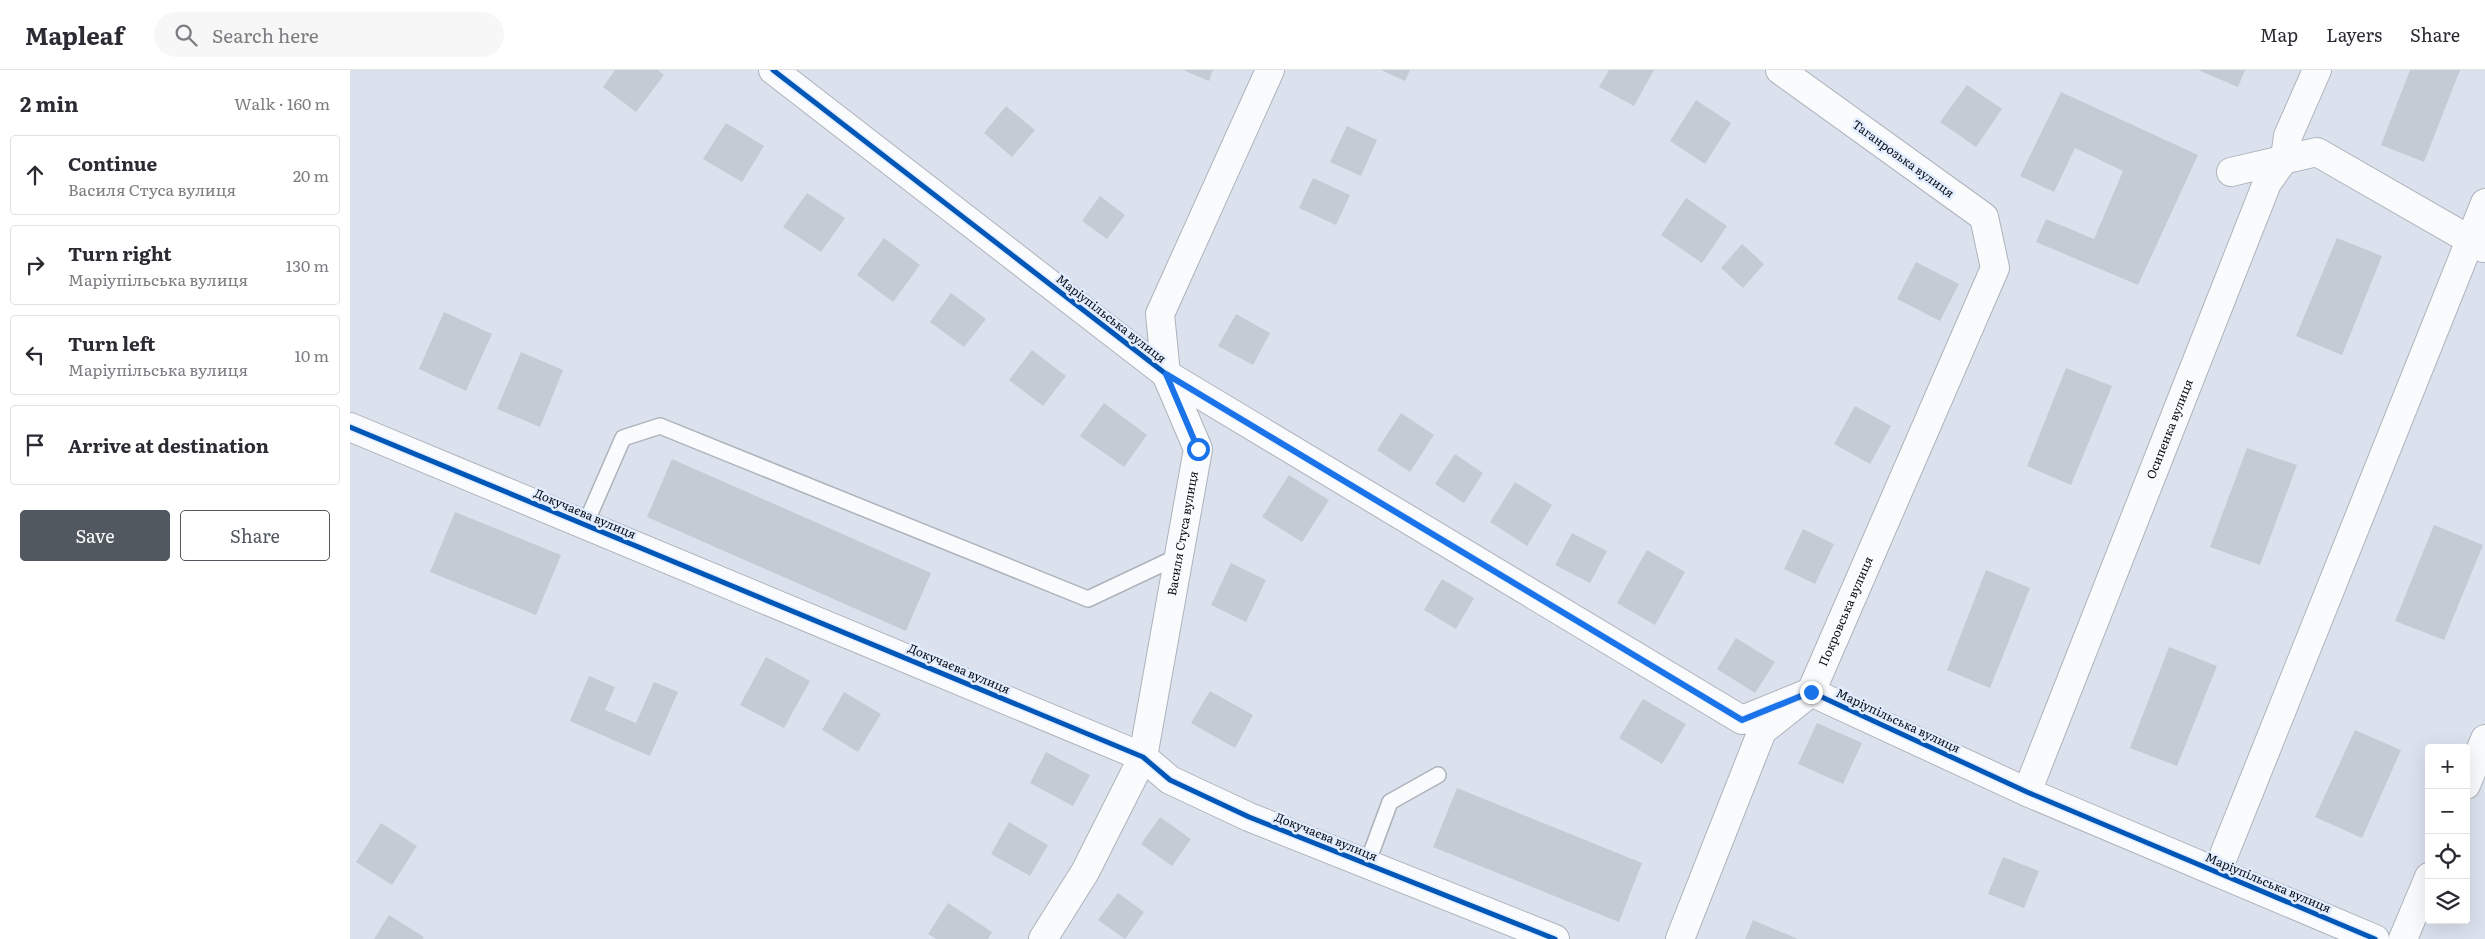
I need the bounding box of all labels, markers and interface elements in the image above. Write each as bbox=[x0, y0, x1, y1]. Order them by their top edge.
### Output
search box bbox=[154, 12, 504, 57]
text: Mapleaf bbox=[25, 17, 124, 52]
icon: search bbox=[172, 21, 200, 49]
text: Search here bbox=[212, 21, 319, 49]
text: Map bbox=[2260, 21, 2298, 48]
text: Layers bbox=[2326, 21, 2382, 48]
text: Share bbox=[2410, 21, 2460, 48]
text: 2 min bbox=[20, 87, 79, 118]
text: Walk · 160 m bbox=[234, 91, 330, 115]
street label: Таганрозька вулиця bbox=[1849, 115, 1958, 201]
text: Continue bbox=[68, 149, 157, 177]
icon: ahead bbox=[21, 161, 49, 189]
text: 20 m bbox=[293, 163, 329, 187]
text: Василя Стуса вулиця bbox=[68, 177, 236, 201]
text: Turn right bbox=[68, 239, 172, 267]
icon: right bbox=[21, 251, 49, 279]
text: 130 m bbox=[286, 253, 329, 277]
text: Маріупільська вулиця bbox=[68, 267, 248, 291]
street label: Маріупільська вулиця bbox=[1053, 270, 1170, 367]
text: Turn left bbox=[68, 329, 155, 357]
icon: left bbox=[21, 341, 49, 369]
text: 10 m bbox=[295, 343, 329, 367]
text: Маріупільська вулиця bbox=[68, 357, 248, 381]
street label: Осипенка вулиця bbox=[2141, 376, 2197, 481]
icon: arrive bbox=[21, 431, 49, 459]
text: Arrive at destination bbox=[68, 431, 269, 459]
route start bbox=[1187, 438, 1210, 461]
street label: Василя Стуса вулиця bbox=[1162, 469, 1202, 597]
street label: Докучаєва вулиця bbox=[532, 483, 639, 543]
button: Save bbox=[20, 510, 170, 561]
button: Share bbox=[180, 510, 330, 561]
street label: Покровська вулиця bbox=[1813, 553, 1877, 669]
street label: Докучаєва вулиця bbox=[906, 638, 1013, 698]
route end bbox=[1800, 681, 1823, 704]
street label: Маріупільська вулиця bbox=[1833, 683, 1963, 757]
map controls bbox=[2425, 744, 2470, 924]
button: + bbox=[2425, 744, 2470, 789]
button: − bbox=[2425, 789, 2470, 834]
street label: Докучаєва вулиця bbox=[1272, 807, 1380, 865]
button: locate bbox=[2425, 834, 2470, 879]
street label: Маріупільська вулиця bbox=[2203, 847, 2334, 917]
button: layers bbox=[2425, 879, 2470, 924]

